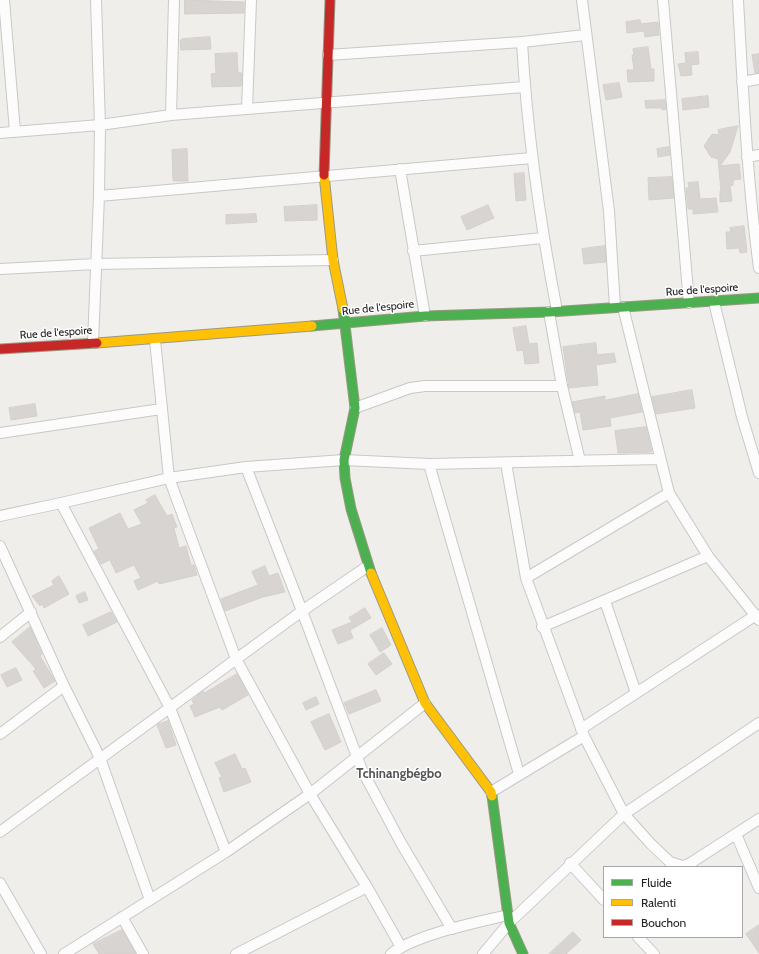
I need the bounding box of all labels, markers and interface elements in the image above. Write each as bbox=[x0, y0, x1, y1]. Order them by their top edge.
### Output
street label: Rue de l'espoire bbox=[665, 281, 739, 299]
street label: Rue de l'espoire bbox=[341, 298, 415, 318]
street label: Rue de l'espoire bbox=[19, 324, 93, 342]
district label: Tchinangbégbo bbox=[356, 766, 442, 782]
legend bbox=[603, 866, 743, 938]
text: Fluide bbox=[641, 875, 672, 890]
text: Ralenti bbox=[641, 895, 676, 910]
text: Bouchon bbox=[641, 915, 686, 930]

